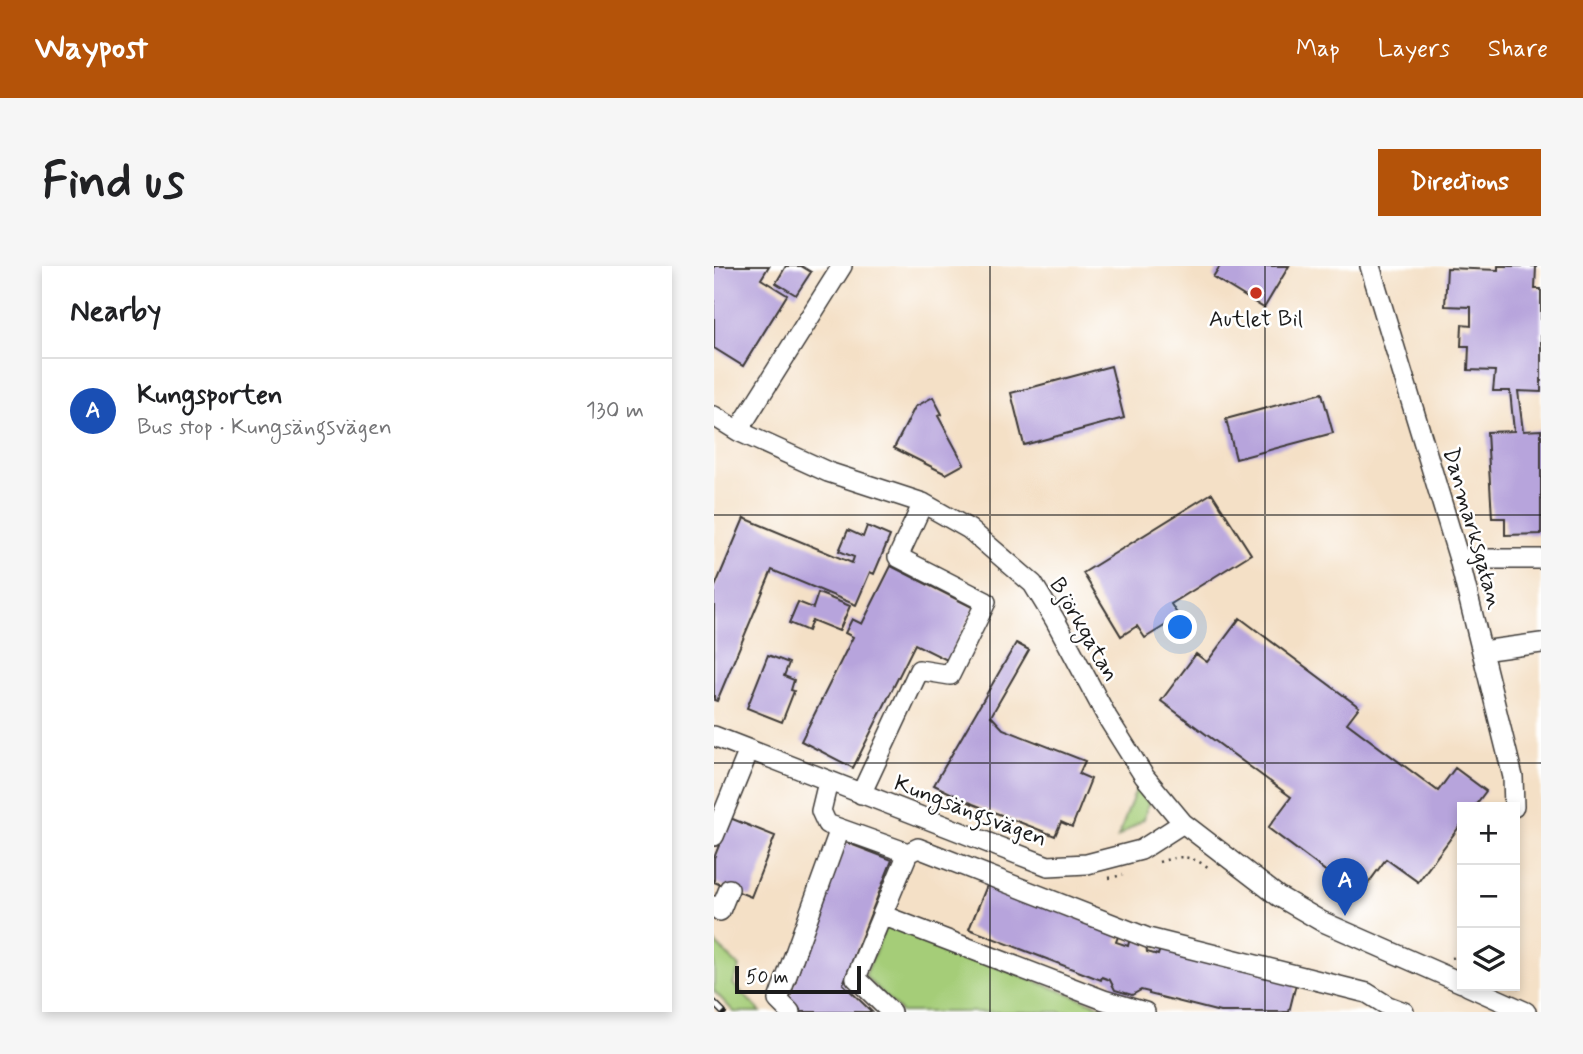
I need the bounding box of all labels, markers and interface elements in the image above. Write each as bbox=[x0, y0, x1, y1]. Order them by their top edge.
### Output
text: Waypost bbox=[35, 27, 148, 71]
text: Map bbox=[1296, 34, 1340, 65]
text: Layers bbox=[1378, 34, 1450, 65]
text: Share bbox=[1488, 34, 1548, 65]
button: Directions bbox=[1378, 149, 1541, 216]
text: Find us bbox=[42, 150, 185, 215]
marker: Autlet Bil bbox=[1248, 285, 1264, 301]
text: Nearby bbox=[70, 292, 161, 331]
place label: Autlet Bil bbox=[1209, 305, 1303, 335]
text: Kungsporten bbox=[137, 379, 283, 413]
text: A bbox=[85, 396, 101, 426]
text: 130 m bbox=[586, 396, 644, 426]
text: Bus stop · Kungsängsvägen bbox=[137, 413, 392, 443]
street label: Danmarksgatan bbox=[1435, 444, 1509, 613]
street label: Björkgatan bbox=[1040, 573, 1125, 688]
your location bbox=[1163, 610, 1197, 644]
street label: Kungsängsvägen bbox=[889, 769, 1051, 857]
map controls bbox=[1457, 802, 1520, 991]
button: + bbox=[1457, 802, 1520, 865]
pin: A bbox=[1322, 858, 1368, 916]
button: − bbox=[1457, 865, 1520, 928]
button: layers bbox=[1457, 928, 1520, 991]
scale bar bbox=[735, 963, 861, 995]
text: 50 m bbox=[746, 965, 789, 990]

